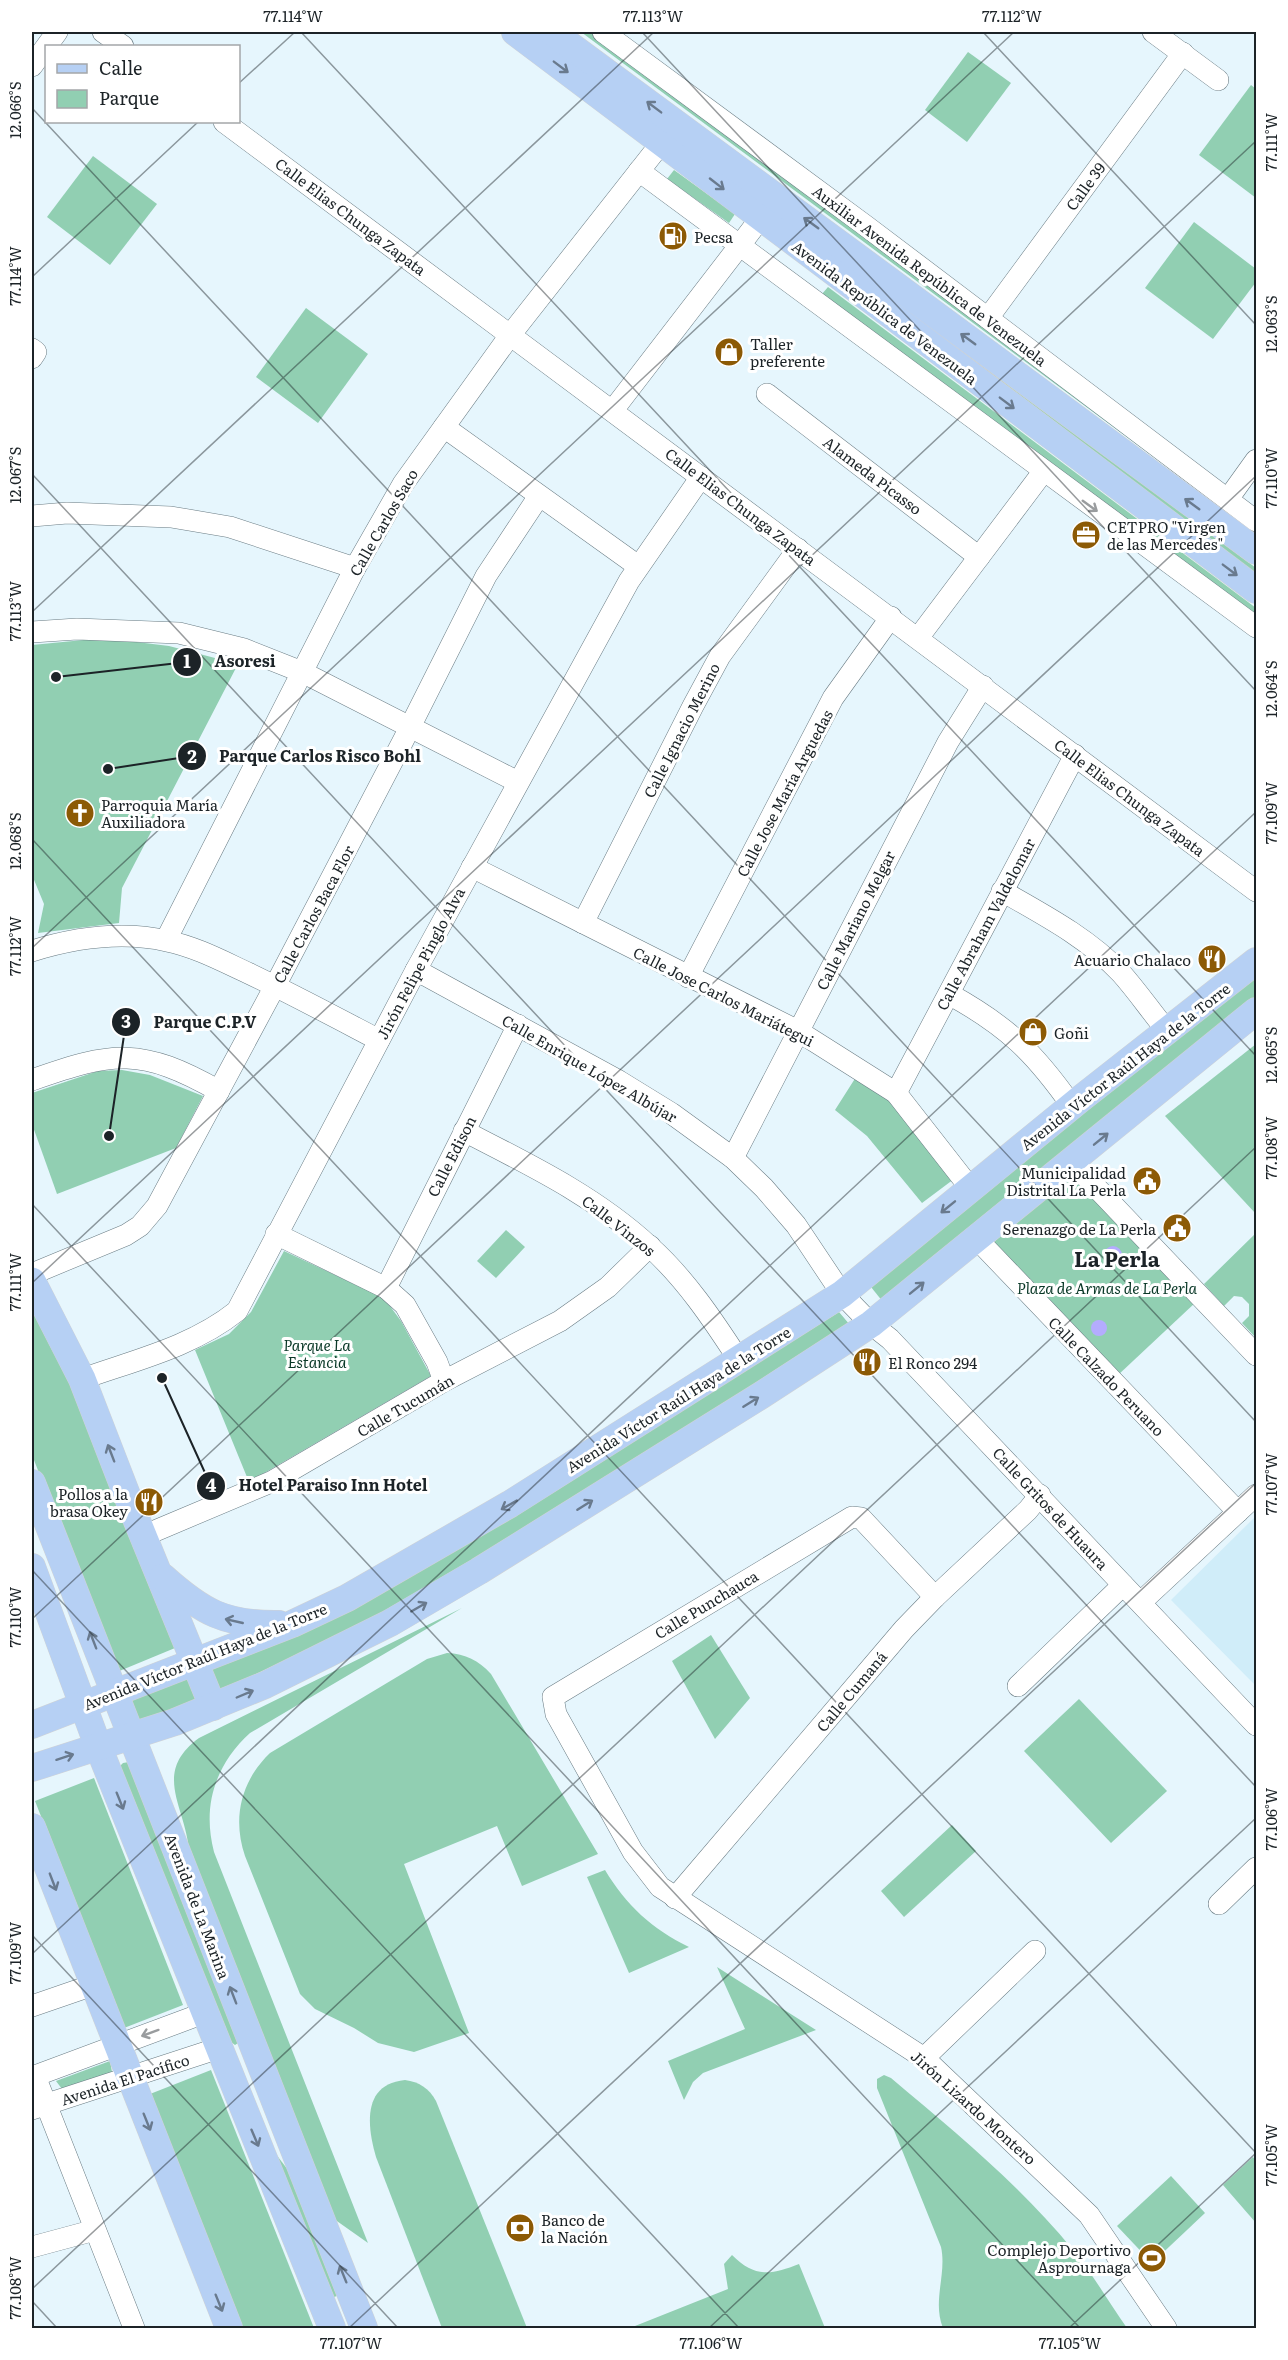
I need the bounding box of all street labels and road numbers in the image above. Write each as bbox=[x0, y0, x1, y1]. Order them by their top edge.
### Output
street label: Calle Elias Chunga Zapata bbox=[271, 152, 432, 281]
street label: Calle 39 bbox=[1060, 157, 1111, 215]
street label: Auxiliar Avenida República de Venezuela bbox=[809, 181, 1051, 369]
street label: Avenida República de Venezuela bbox=[789, 237, 981, 387]
street label: Alameda Picasso bbox=[819, 430, 927, 520]
street label: Calle Elias Chunga Zapata bbox=[661, 442, 822, 571]
street label: Calle Carlos Saco bbox=[343, 464, 423, 580]
street label: Calle Ignacio Merino bbox=[637, 658, 725, 802]
street label: Calle Jose María Arguedas bbox=[730, 705, 838, 881]
street label: Calle Elias Chunga Zapata bbox=[1050, 733, 1211, 862]
street label: Calle Abraham Valdelomar bbox=[930, 834, 1040, 1014]
street label: Calle Carlos Baca Flor bbox=[267, 841, 359, 987]
street label: Calle Mariano Melgar bbox=[810, 846, 900, 994]
street label: Jirón Felipe Pinglo Alva bbox=[370, 882, 470, 1043]
street label: Calle Jose Carlos Mariátegui bbox=[630, 940, 818, 1052]
street label: Avenida Víctor Raúl Haya de la Torre bbox=[1015, 977, 1235, 1155]
street label: Calle Enrique López Albújar bbox=[498, 1008, 682, 1128]
street label: Calle Edison bbox=[421, 1111, 481, 1201]
street label: Calle Vinzos bbox=[577, 1189, 661, 1261]
street label: Calle Calzado Peruano bbox=[1044, 1311, 1170, 1441]
street label: Avenida Víctor Raúl Haya de la Torre bbox=[561, 1320, 795, 1478]
street label: Calle Tucumán bbox=[352, 1368, 458, 1442]
street label: Calle Gritos de Huaura bbox=[988, 1442, 1115, 1575]
street label: Calle Punchauca bbox=[650, 1563, 763, 1644]
street label: Avenida Víctor Raúl Haya de la Torre bbox=[80, 1596, 330, 1715]
street label: Calle Cumaná bbox=[810, 1645, 892, 1736]
street label: Avenida de La Marina bbox=[160, 1830, 237, 1983]
street label: Jirón Lizardo Montero bbox=[906, 2044, 1042, 2170]
street label: Avenida El Pacífico bbox=[58, 2047, 192, 2111]

